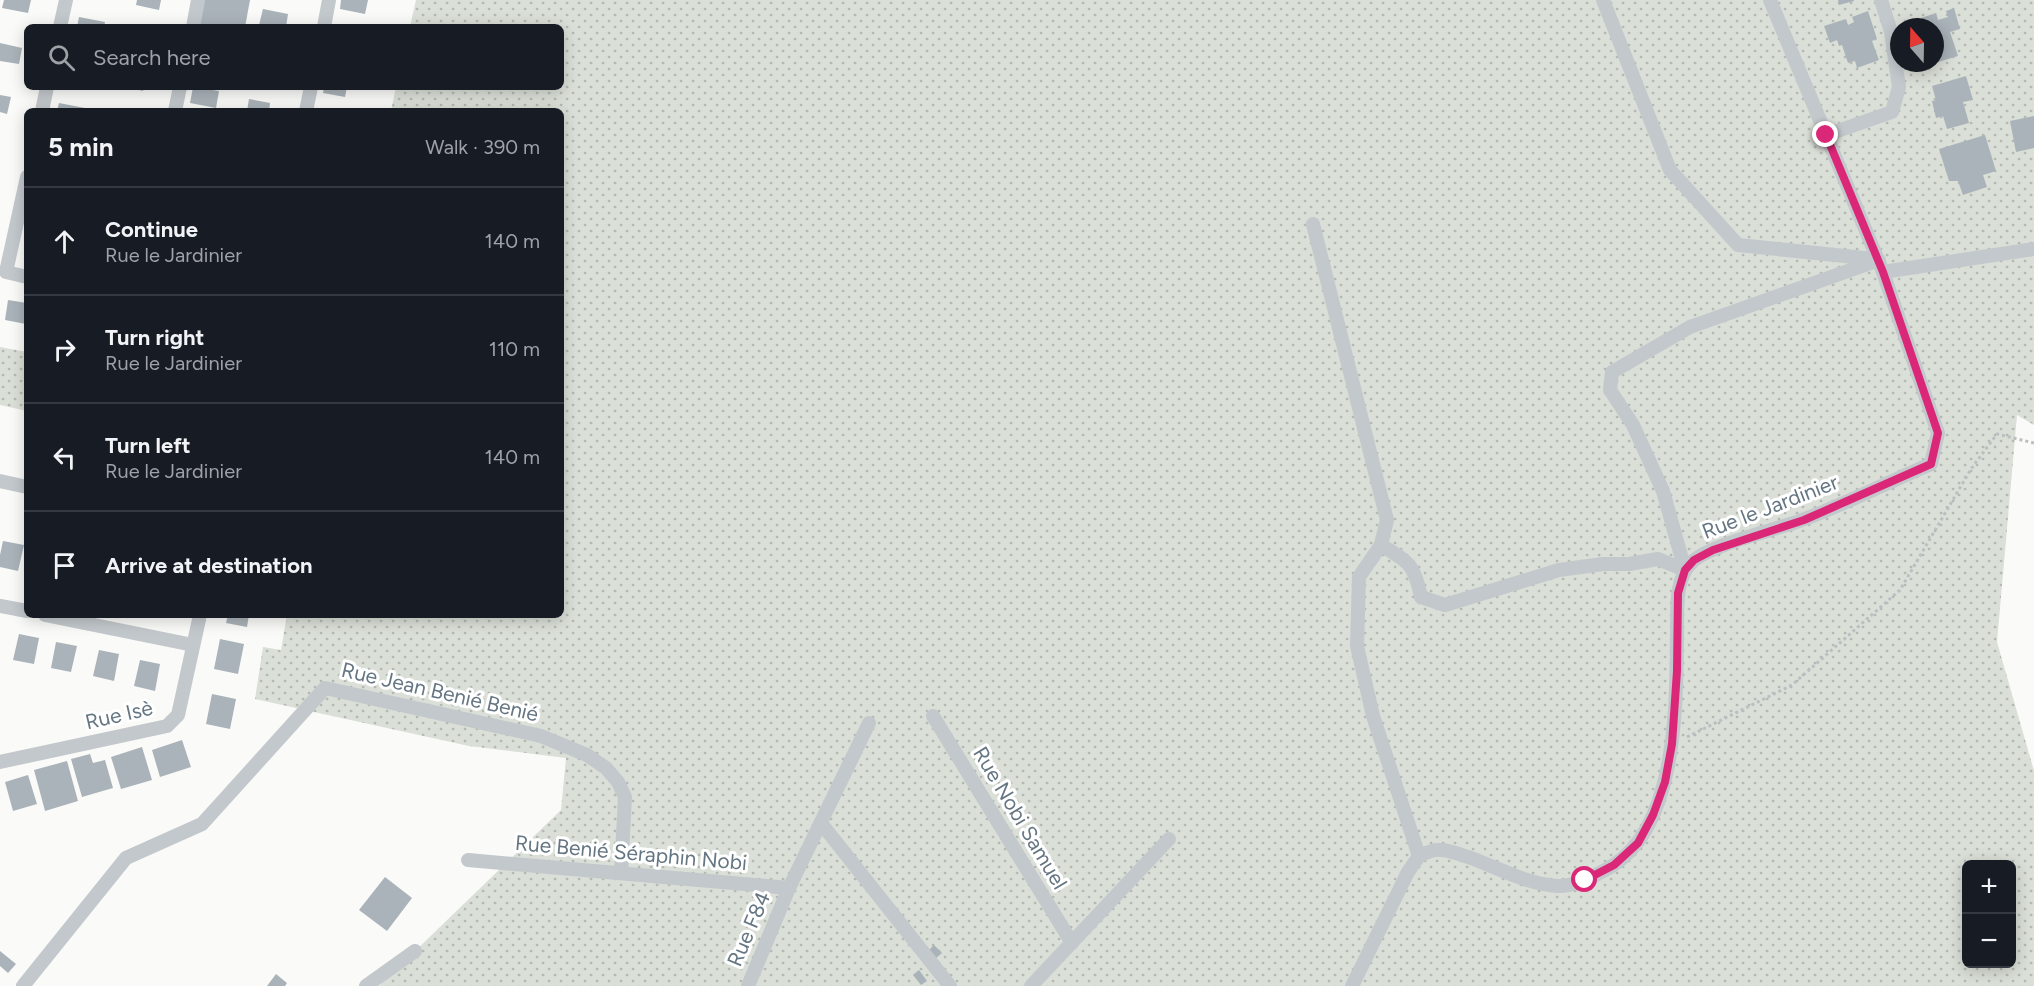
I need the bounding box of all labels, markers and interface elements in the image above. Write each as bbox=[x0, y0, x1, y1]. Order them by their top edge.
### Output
north arrow bbox=[1890, 18, 1944, 72]
search box bbox=[24, 24, 564, 90]
icon: search bbox=[45, 41, 78, 74]
text: Search here bbox=[93, 44, 211, 71]
route end bbox=[1812, 121, 1838, 147]
text: 5 min bbox=[48, 131, 114, 163]
text: Walk · 390 m bbox=[425, 135, 540, 159]
text: Continue bbox=[105, 216, 198, 243]
icon: ahead bbox=[48, 225, 81, 258]
text: 140 m bbox=[485, 229, 540, 253]
text: Rue le Jardinier bbox=[105, 243, 242, 267]
text: Turn right bbox=[105, 324, 204, 351]
icon: right bbox=[48, 333, 81, 366]
text: 110 m bbox=[489, 337, 540, 361]
text: Rue le Jardinier bbox=[105, 351, 242, 375]
text: Turn left bbox=[105, 432, 191, 459]
icon: left bbox=[48, 441, 81, 474]
text: 140 m bbox=[485, 445, 540, 469]
text: Rue le Jardinier bbox=[105, 459, 242, 483]
street label: Rue le Jardinier bbox=[1698, 469, 1841, 544]
icon: arrive bbox=[48, 549, 81, 582]
text: Arrive at destination bbox=[105, 552, 313, 579]
street label: Rue Jean Benié Benié bbox=[339, 657, 541, 726]
street label: Rue Isè bbox=[83, 695, 155, 734]
street label: Rue Nobi Samuel bbox=[968, 742, 1073, 893]
street label: Rue Benié Séraphin Nobi bbox=[514, 830, 748, 875]
map controls bbox=[1962, 860, 2016, 968]
button: + bbox=[1962, 860, 2016, 914]
route start bbox=[1571, 866, 1597, 892]
street label: Rue F84 bbox=[722, 888, 775, 970]
button: − bbox=[1962, 914, 2016, 968]

